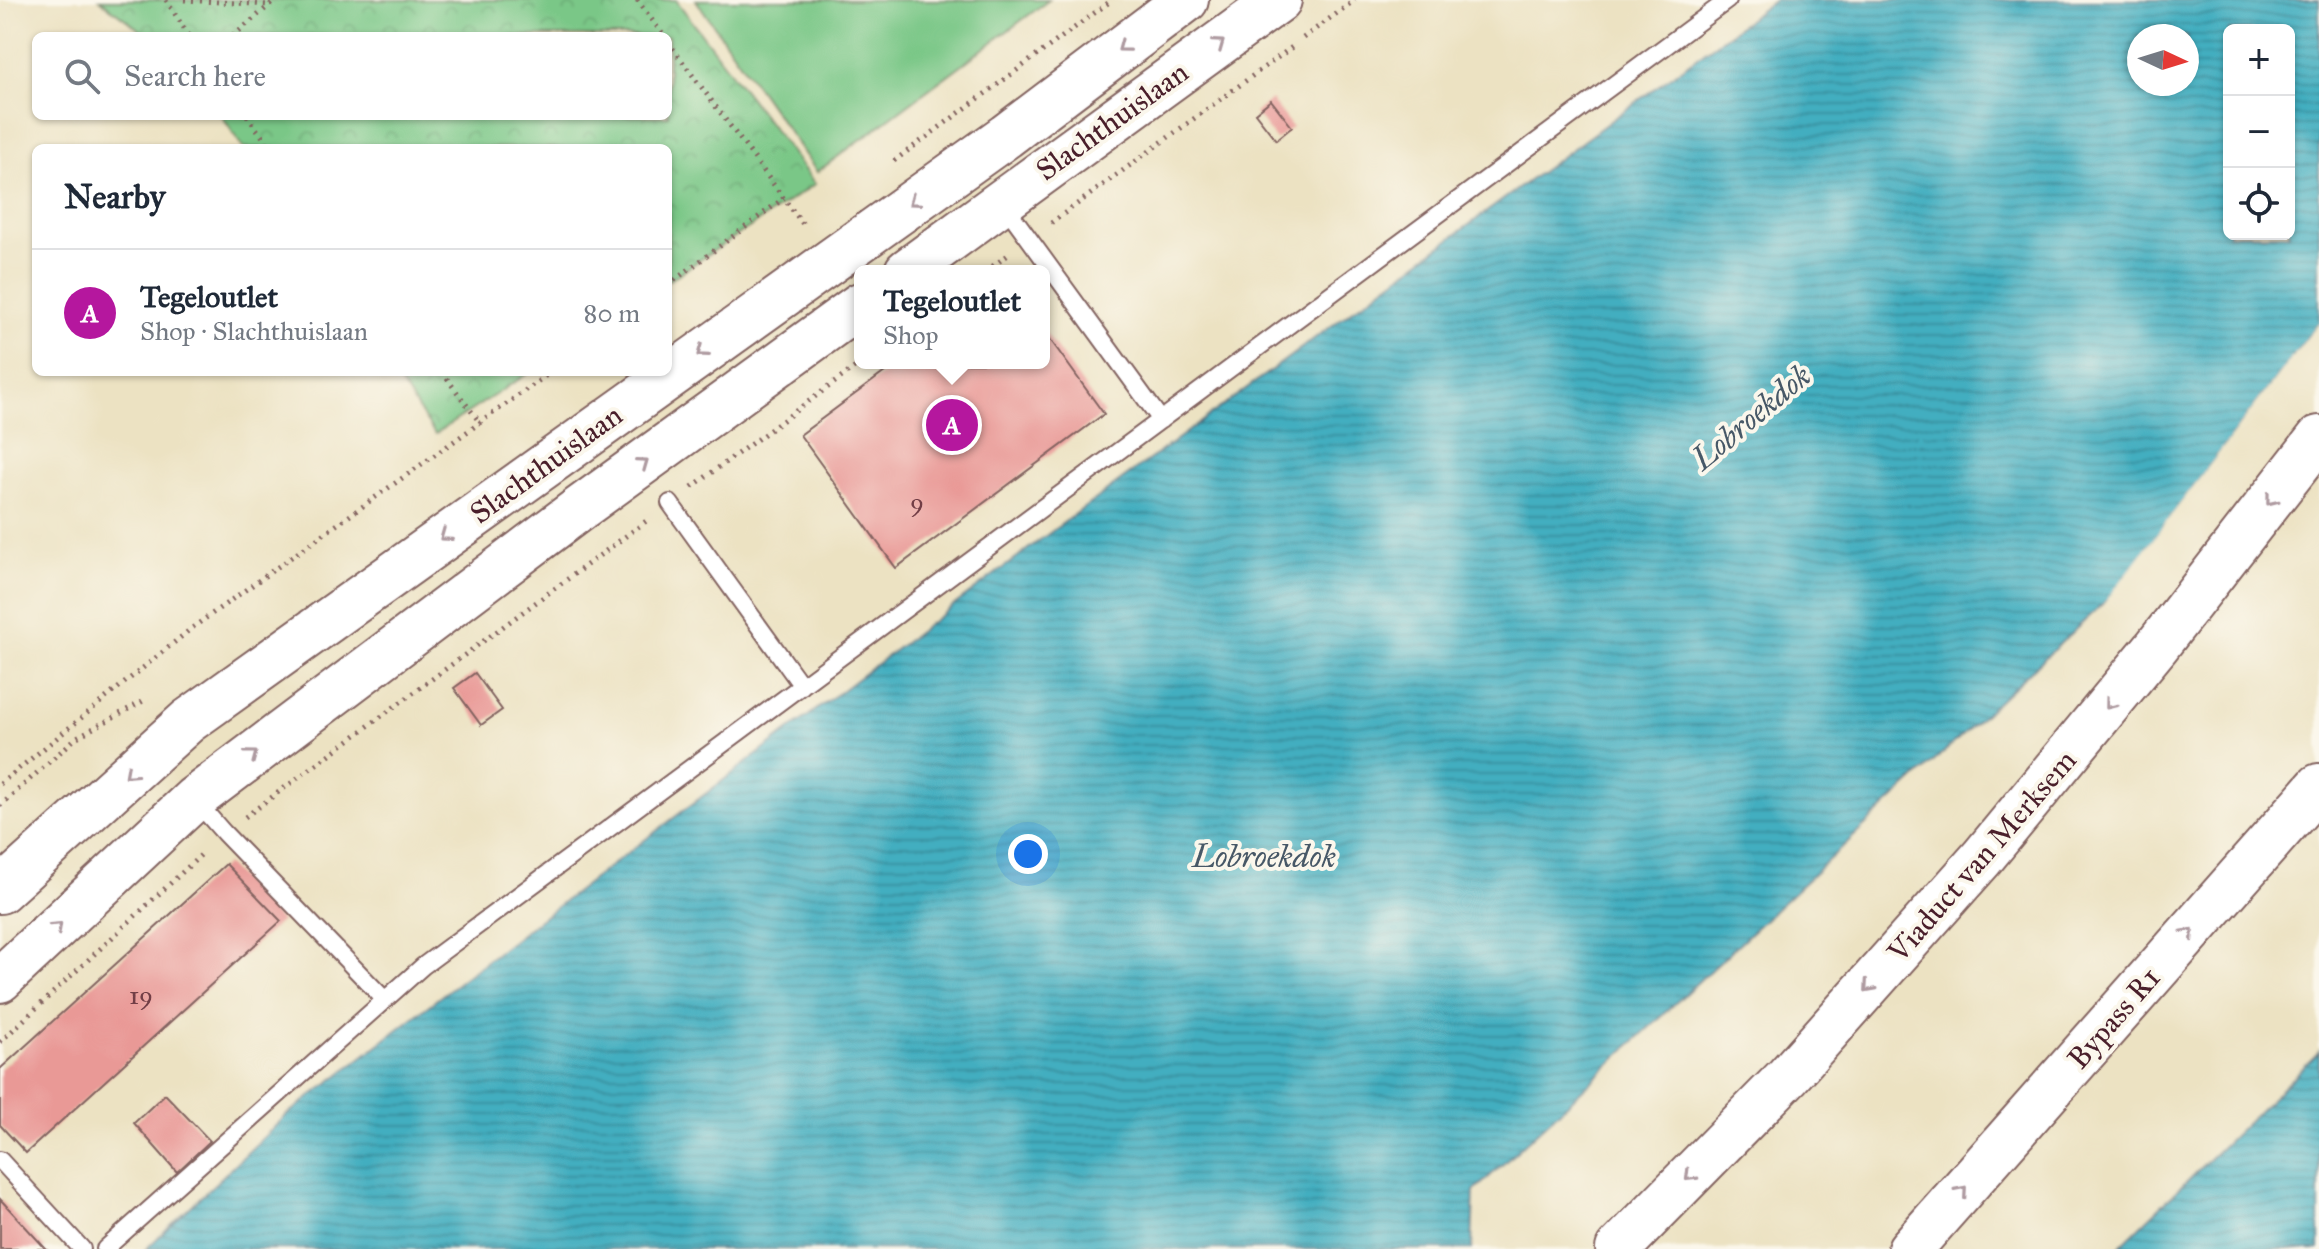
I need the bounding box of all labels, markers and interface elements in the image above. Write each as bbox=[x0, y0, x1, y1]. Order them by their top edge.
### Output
north arrow bbox=[2127, 24, 2199, 96]
map controls bbox=[2223, 24, 2295, 240]
button: + bbox=[2223, 24, 2295, 96]
search box bbox=[32, 32, 672, 120]
one-way arrow bbox=[1117, 37, 1132, 52]
one-way arrow bbox=[1210, 39, 1225, 53]
icon: search bbox=[60, 54, 104, 98]
street label: Slachthuislaan bbox=[1029, 54, 1195, 188]
text: Search here bbox=[124, 58, 266, 94]
button: − bbox=[2223, 96, 2295, 168]
button: locate bbox=[2223, 168, 2295, 240]
text: Nearby bbox=[64, 176, 166, 217]
one-way arrow bbox=[908, 191, 923, 206]
popup bbox=[854, 265, 1050, 369]
text: Tegeloutlet bbox=[140, 279, 278, 315]
text: Tegeloutlet bbox=[883, 283, 1021, 319]
text: A bbox=[81, 297, 99, 329]
text: 80 m bbox=[584, 297, 640, 329]
text: Shop · Slachthuislaan bbox=[140, 315, 368, 347]
text: Shop bbox=[883, 319, 939, 351]
one-way arrow bbox=[697, 343, 711, 357]
water label: Lobroekdok bbox=[1682, 356, 1819, 480]
pin: A bbox=[926, 395, 978, 455]
street label: Slachthuislaan bbox=[463, 397, 629, 531]
one-way arrow bbox=[634, 458, 648, 473]
house number: 9 bbox=[910, 486, 924, 518]
one-way arrow bbox=[2267, 491, 2281, 506]
one-way arrow bbox=[440, 526, 454, 541]
one-way arrow bbox=[2106, 695, 2120, 710]
street label: Viaduct van Merksem bbox=[1880, 743, 2084, 970]
one-way arrow bbox=[243, 751, 258, 765]
one-way arrow bbox=[125, 763, 140, 777]
your location bbox=[1008, 834, 1048, 874]
water label: Lobroekdok bbox=[1190, 837, 1336, 876]
one-way arrow bbox=[48, 921, 62, 936]
one-way arrow bbox=[2180, 927, 2194, 942]
street label: Bypass R1 bbox=[2060, 960, 2168, 1076]
one-way arrow bbox=[1863, 978, 1878, 992]
house number: 19 bbox=[129, 979, 153, 1011]
one-way arrow bbox=[1685, 1167, 1700, 1182]
one-way arrow bbox=[1952, 1185, 1966, 1200]

